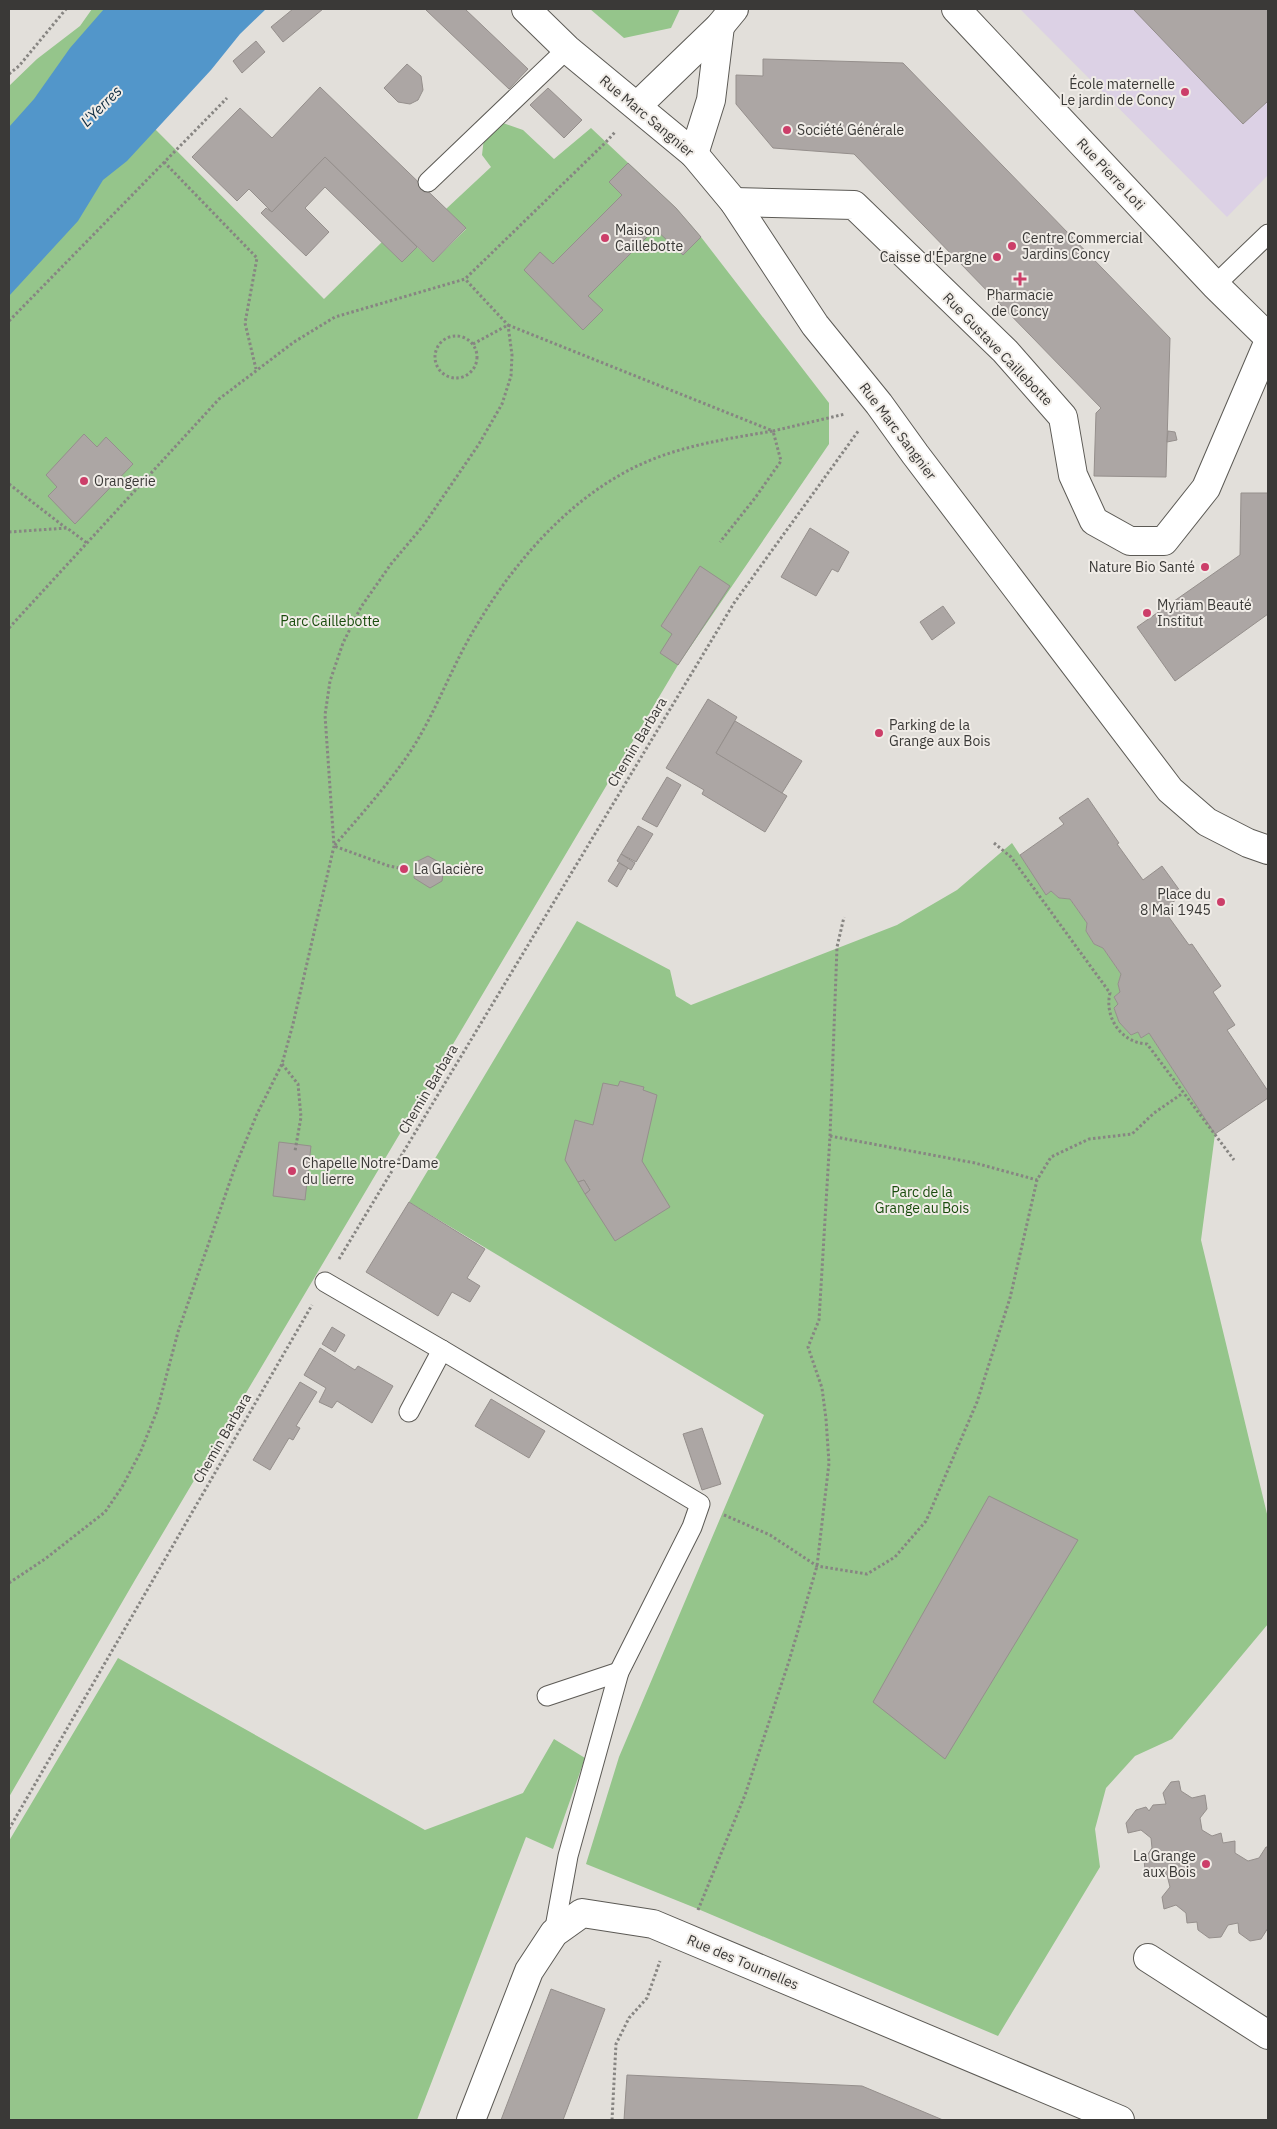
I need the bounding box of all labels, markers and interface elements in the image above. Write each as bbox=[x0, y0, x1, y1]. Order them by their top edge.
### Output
street label: Rue Marc Sangnier bbox=[596, 71, 698, 161]
place label: École maternelle Le jardin de Concy bbox=[1061, 74, 1175, 109]
water label: L'Yerres bbox=[76, 81, 126, 131]
marker: École maternelle Le jardin de Concy bbox=[1179, 86, 1191, 98]
place label: Société Générale bbox=[797, 121, 904, 139]
marker: Société Générale bbox=[781, 124, 793, 136]
street label: Rue Pierre Loti bbox=[1073, 134, 1149, 214]
place label: Maison Caillebotte bbox=[615, 221, 684, 255]
place label: Centre Commercial Jardins Concy bbox=[1022, 229, 1143, 263]
marker: Maison Caillebotte bbox=[599, 232, 611, 244]
marker: Centre Commercial Jardins Concy bbox=[1006, 240, 1018, 252]
place label: Caisse d'Épargne bbox=[880, 247, 987, 266]
marker: Caisse d'Épargne bbox=[991, 251, 1003, 263]
marker: Pharmacie de Concy bbox=[1014, 273, 1026, 285]
place label: Pharmacie de Concy bbox=[987, 286, 1054, 320]
street label: Rue Gustave Caillebotte bbox=[939, 289, 1057, 410]
street label: Rue Marc Sangnier bbox=[855, 379, 941, 483]
place label: Orangerie bbox=[94, 472, 156, 490]
marker: Orangerie bbox=[78, 475, 90, 487]
place label: Nature Bio Santé bbox=[1089, 558, 1195, 576]
marker: Nature Bio Santé bbox=[1199, 561, 1211, 573]
place label: Myriam Beauté Institut bbox=[1157, 596, 1252, 630]
marker: Myriam Beauté Institut bbox=[1141, 607, 1153, 619]
park label: Parc Caillebotte bbox=[280, 612, 380, 630]
street label: Chemin Barbara bbox=[603, 694, 671, 790]
place label: Parking de la Grange aux Bois bbox=[889, 716, 991, 750]
marker: Parking de la Grange aux Bois bbox=[873, 727, 885, 739]
place label: La Glacière bbox=[414, 860, 484, 878]
marker: La Glacière bbox=[398, 863, 410, 875]
place label: Place du 8 Mai 1945 bbox=[1140, 885, 1211, 919]
marker: Place du 8 Mai 1945 bbox=[1215, 896, 1227, 908]
street label: Chemin Barbara bbox=[394, 1041, 462, 1137]
place label: Chapelle Notre-Dame du lierre bbox=[302, 1154, 439, 1188]
marker: Chapelle Notre-Dame du lierre bbox=[286, 1165, 298, 1177]
park label: Parc de la Grange au Bois bbox=[875, 1183, 969, 1217]
street label: Chemin Barbara bbox=[189, 1389, 255, 1486]
place label: La Grange aux Bois bbox=[1133, 1847, 1196, 1881]
marker: La Grange aux Bois bbox=[1200, 1858, 1212, 1870]
street label: Rue des Tournelles bbox=[684, 1930, 802, 1994]

